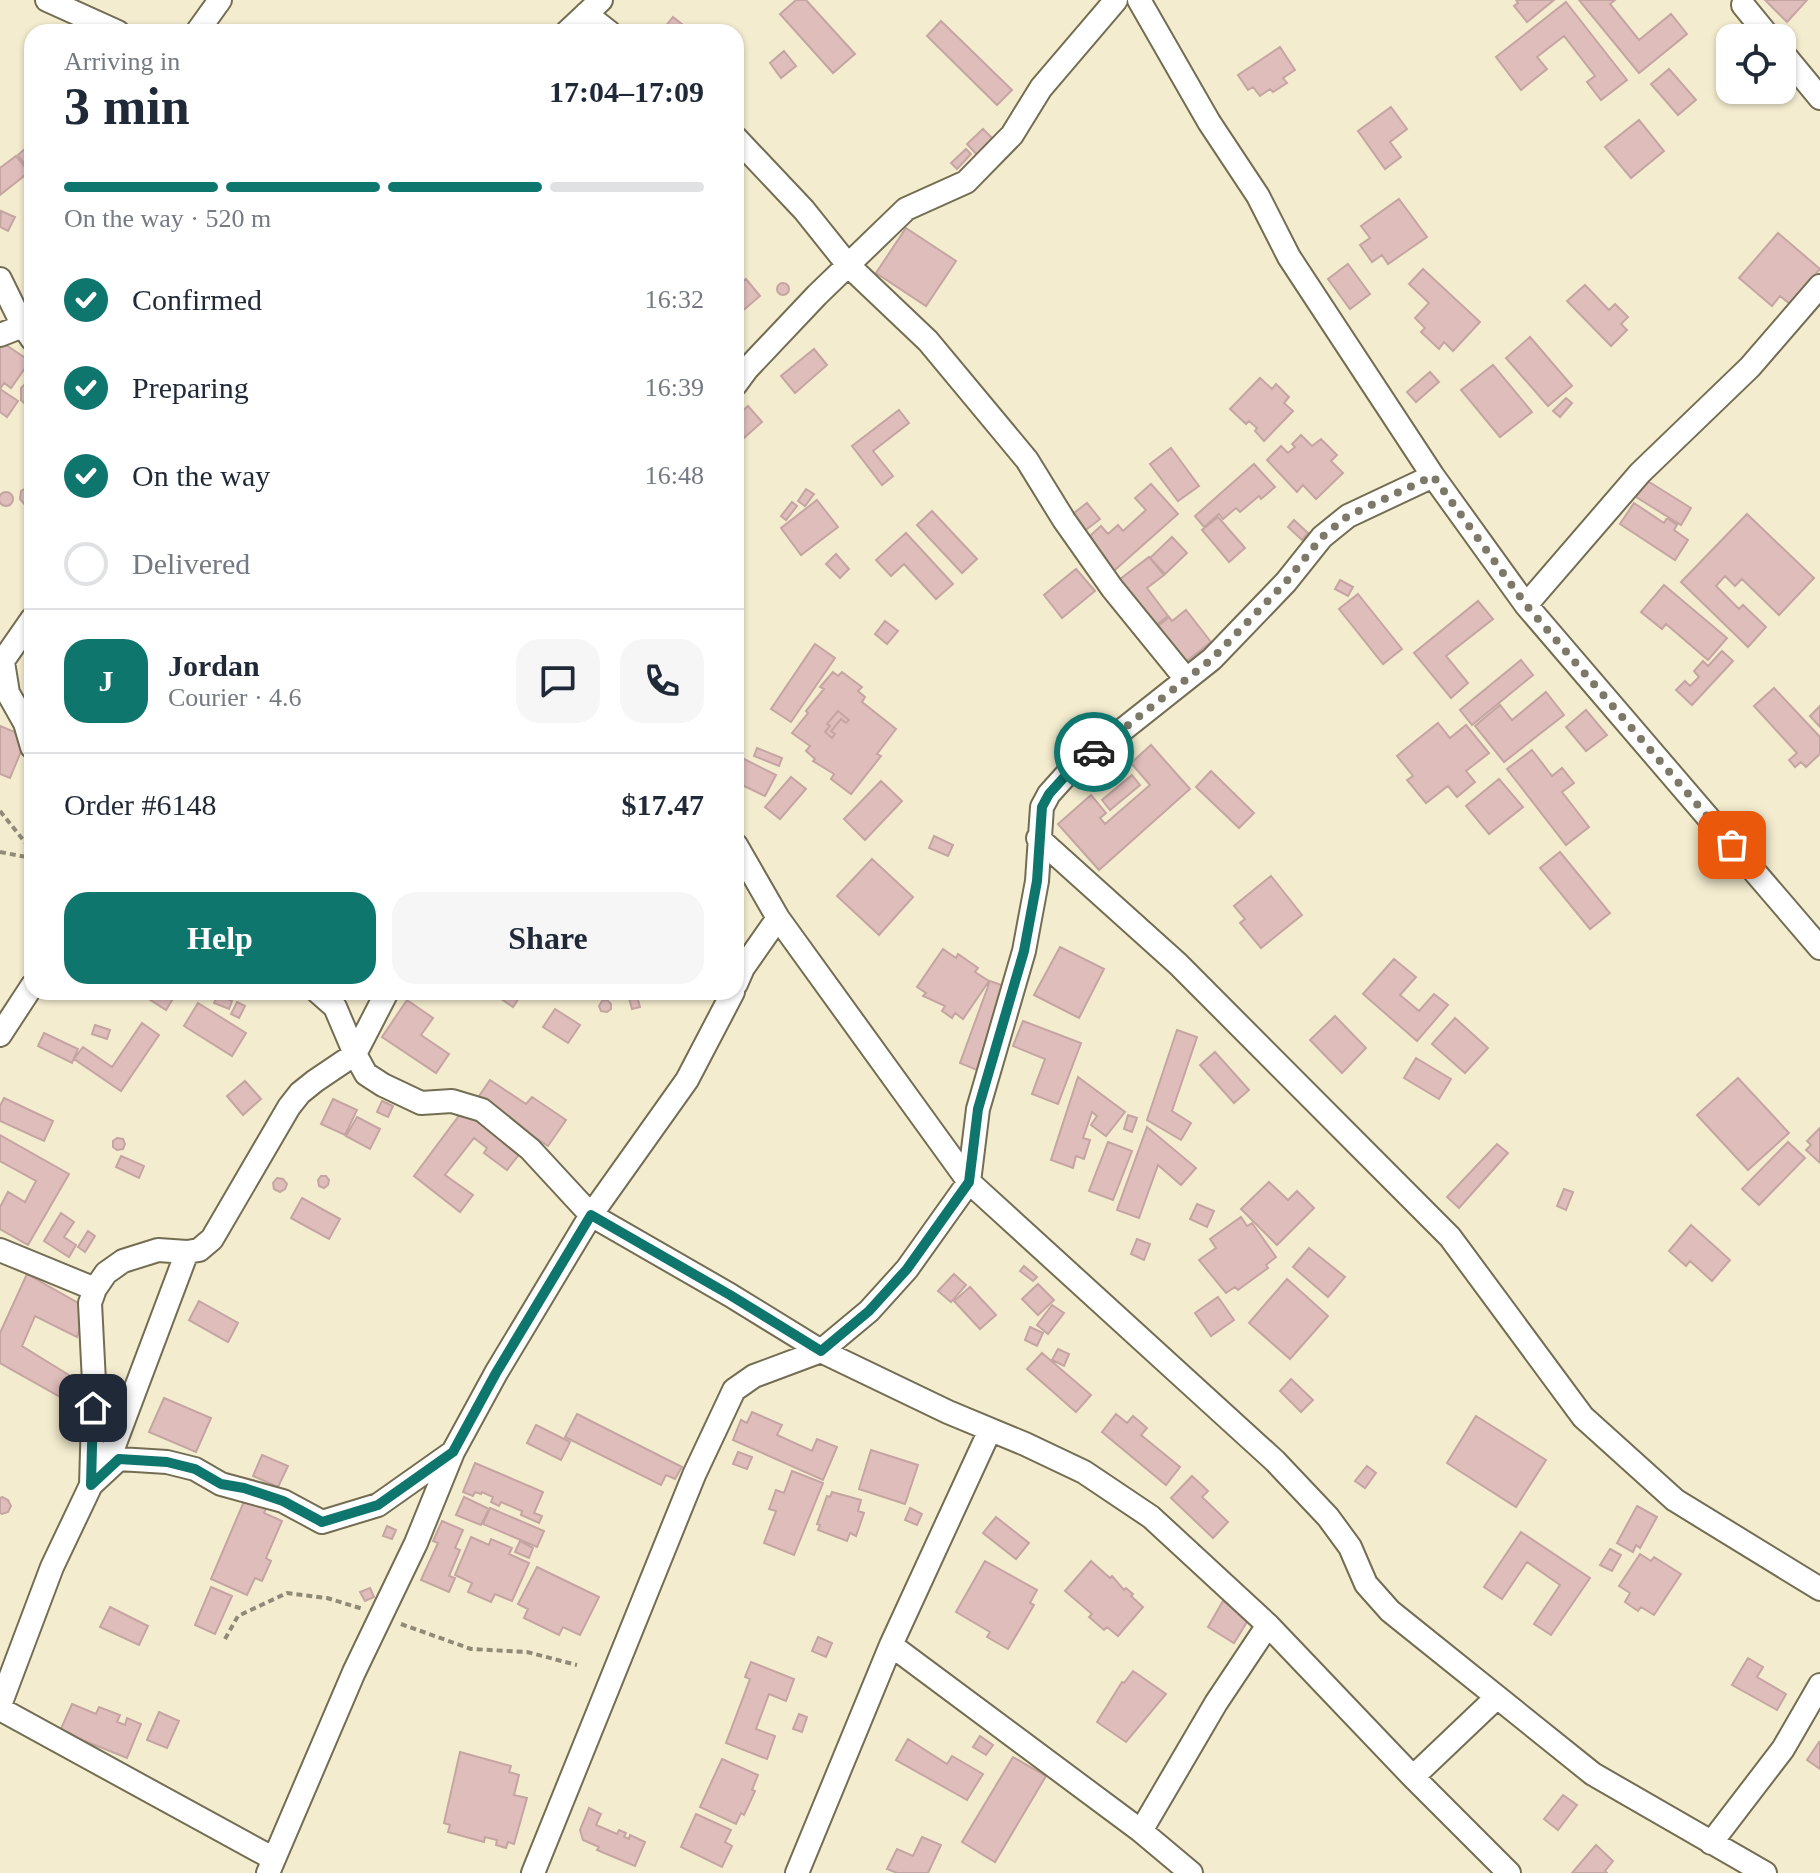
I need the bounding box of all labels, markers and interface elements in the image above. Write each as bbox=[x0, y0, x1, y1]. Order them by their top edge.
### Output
map controls bbox=[1716, 24, 1796, 104]
button: locate bbox=[1716, 24, 1796, 104]
text: Arriving in bbox=[64, 47, 180, 76]
text: 17:04–17:09 bbox=[549, 75, 704, 108]
text: 3 min bbox=[64, 78, 190, 135]
text: On the way · 520 m bbox=[64, 204, 271, 233]
icon: check bbox=[64, 278, 108, 322]
text: Confirmed bbox=[132, 283, 262, 316]
text: 16:32 bbox=[645, 285, 704, 314]
icon: check bbox=[64, 366, 108, 410]
text: Preparing bbox=[132, 371, 249, 404]
text: 16:39 bbox=[645, 373, 704, 402]
icon: check bbox=[64, 454, 108, 498]
text: On the way bbox=[132, 459, 270, 492]
text: 16:48 bbox=[645, 461, 704, 490]
text: Delivered bbox=[132, 547, 250, 580]
button: chat bbox=[516, 639, 600, 723]
button: phone bbox=[620, 639, 704, 723]
text: Jordan bbox=[168, 649, 260, 682]
text: J bbox=[99, 664, 114, 697]
text: Courier · 4.6 bbox=[168, 683, 302, 712]
courier bbox=[1054, 712, 1134, 792]
icon: car bbox=[1072, 730, 1116, 774]
text: Order #6148 bbox=[64, 788, 216, 821]
text: $17.47 bbox=[622, 788, 704, 821]
pin bbox=[1698, 811, 1766, 879]
icon: bag bbox=[1710, 823, 1754, 867]
button: Help bbox=[64, 892, 376, 984]
button: Share bbox=[392, 892, 704, 984]
pin bbox=[59, 1374, 127, 1442]
icon: home bbox=[71, 1386, 115, 1430]

